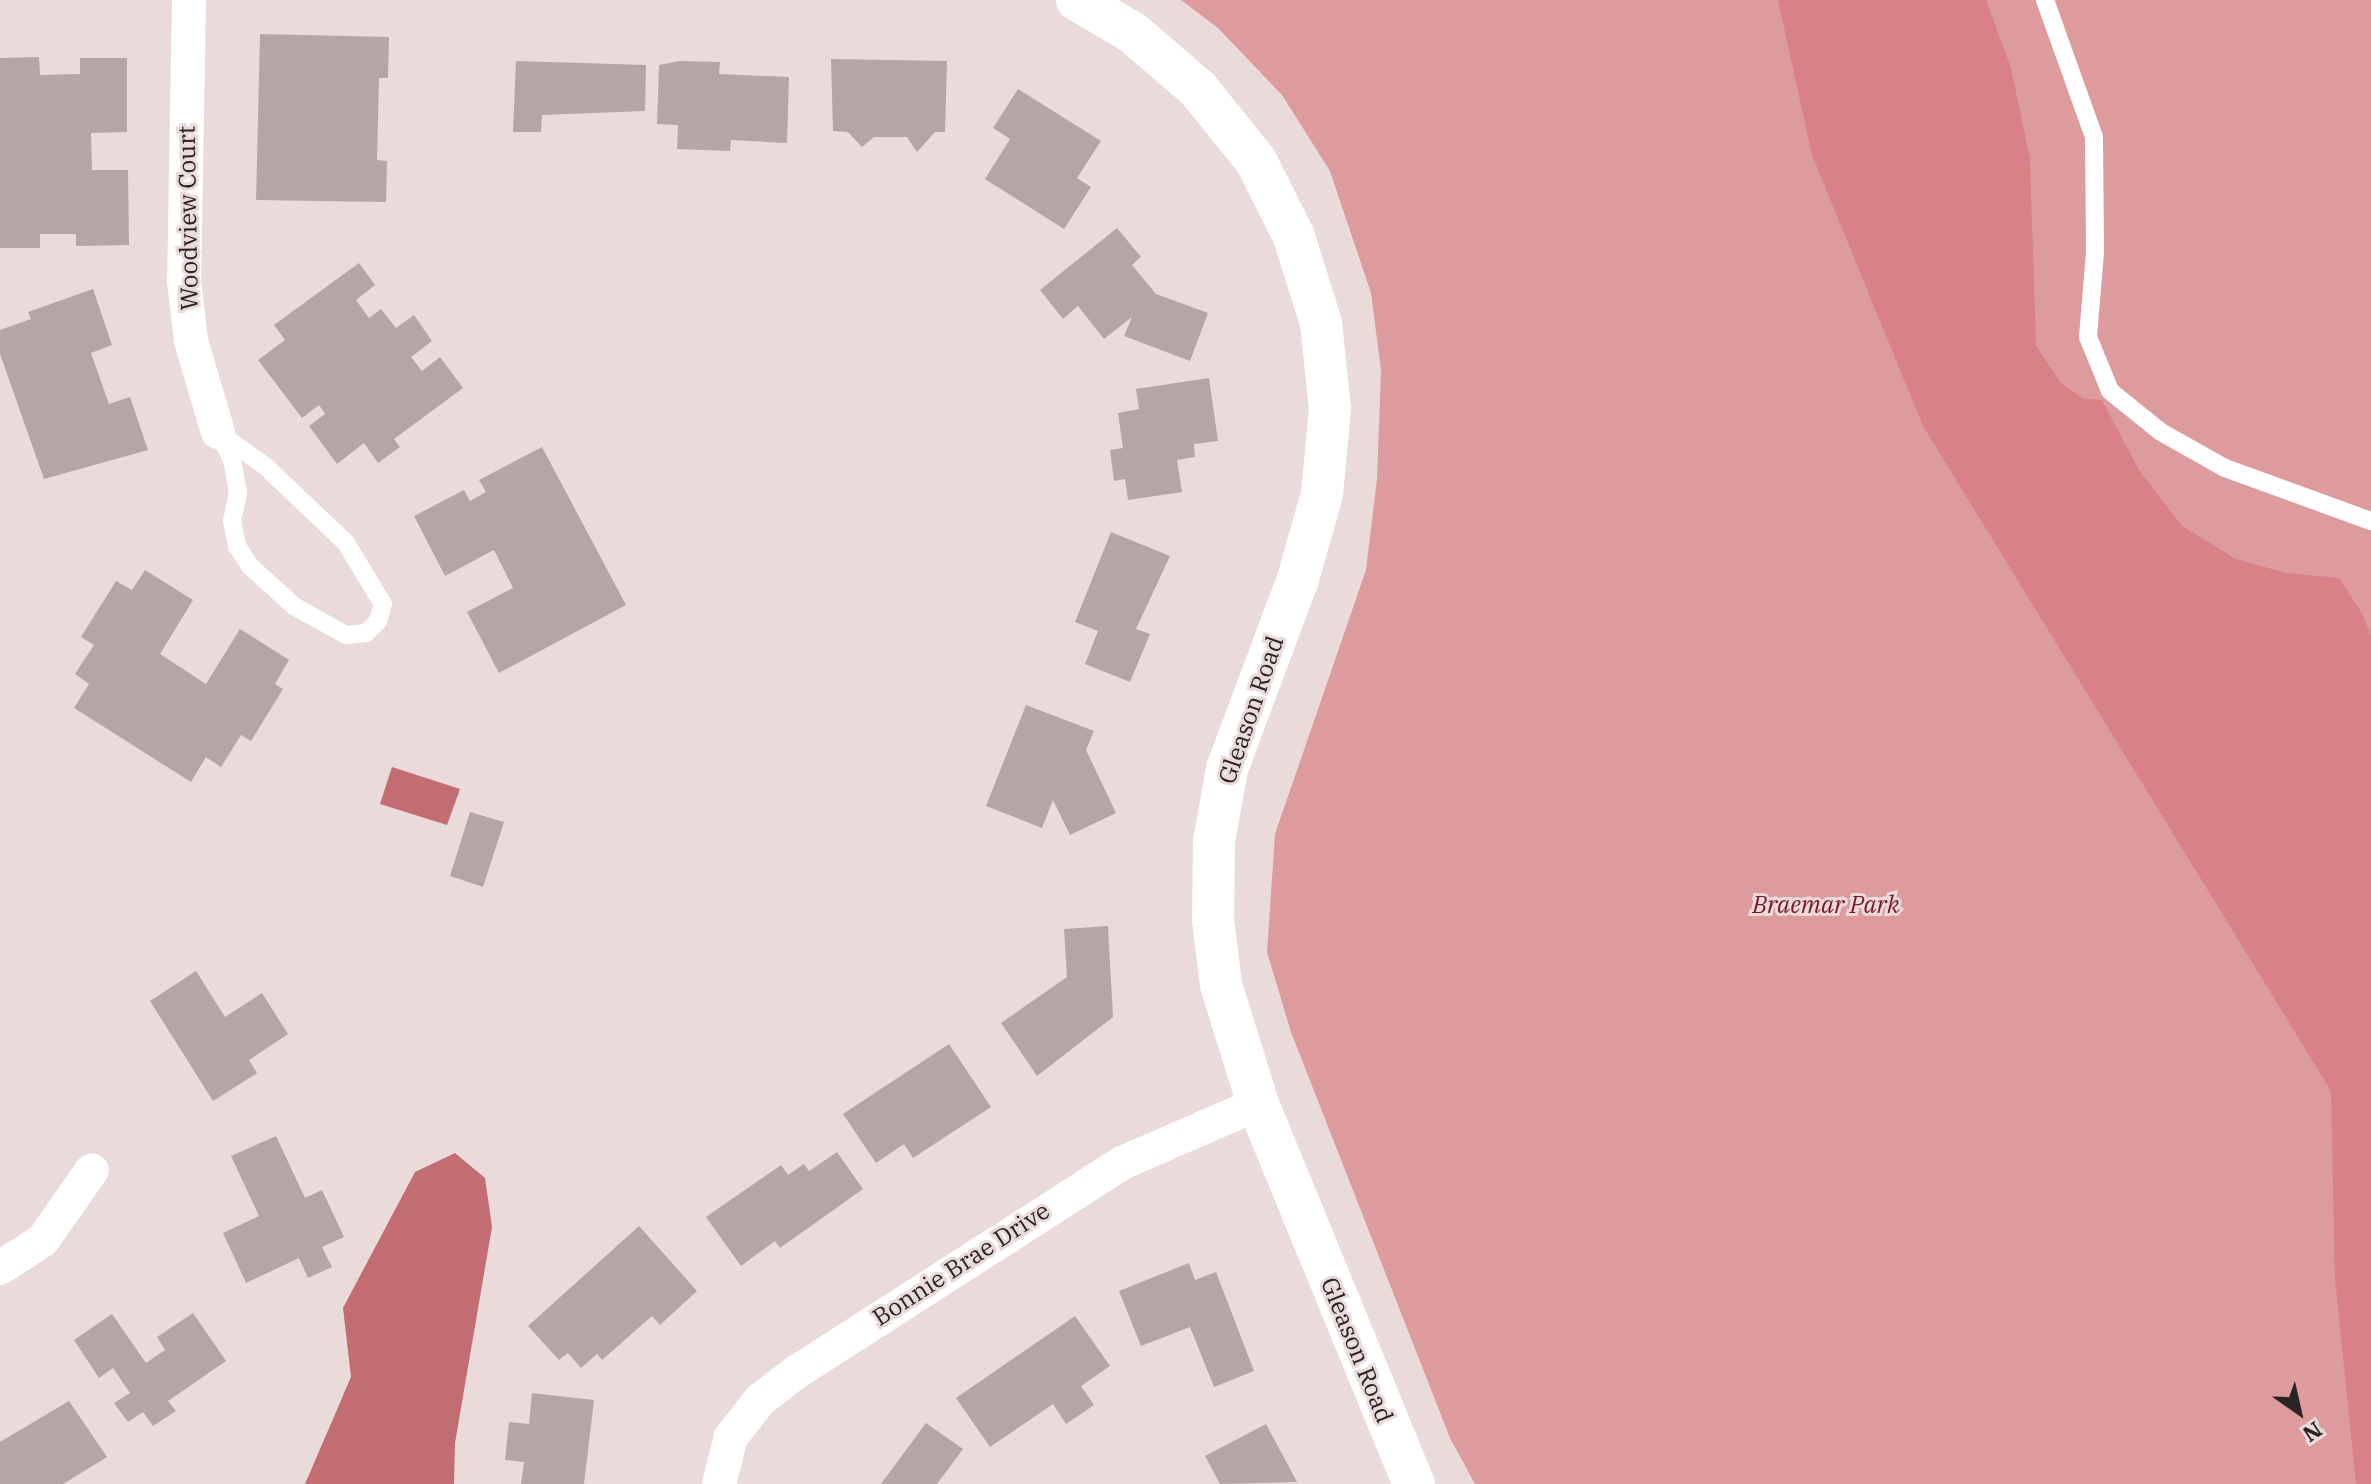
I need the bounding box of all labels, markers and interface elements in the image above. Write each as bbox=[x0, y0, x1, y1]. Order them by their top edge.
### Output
street label: Woodview Court bbox=[172, 125, 204, 311]
street label: Gleason Road bbox=[1212, 632, 1290, 788]
park label: Braemar Park bbox=[1752, 891, 1900, 919]
street label: Bonnie Brae Drive bbox=[867, 1196, 1055, 1332]
street label: Gleason Road bbox=[1315, 1273, 1399, 1427]
north arrow bbox=[2259, 1372, 2339, 1452]
text: N bbox=[2297, 1415, 2328, 1449]

